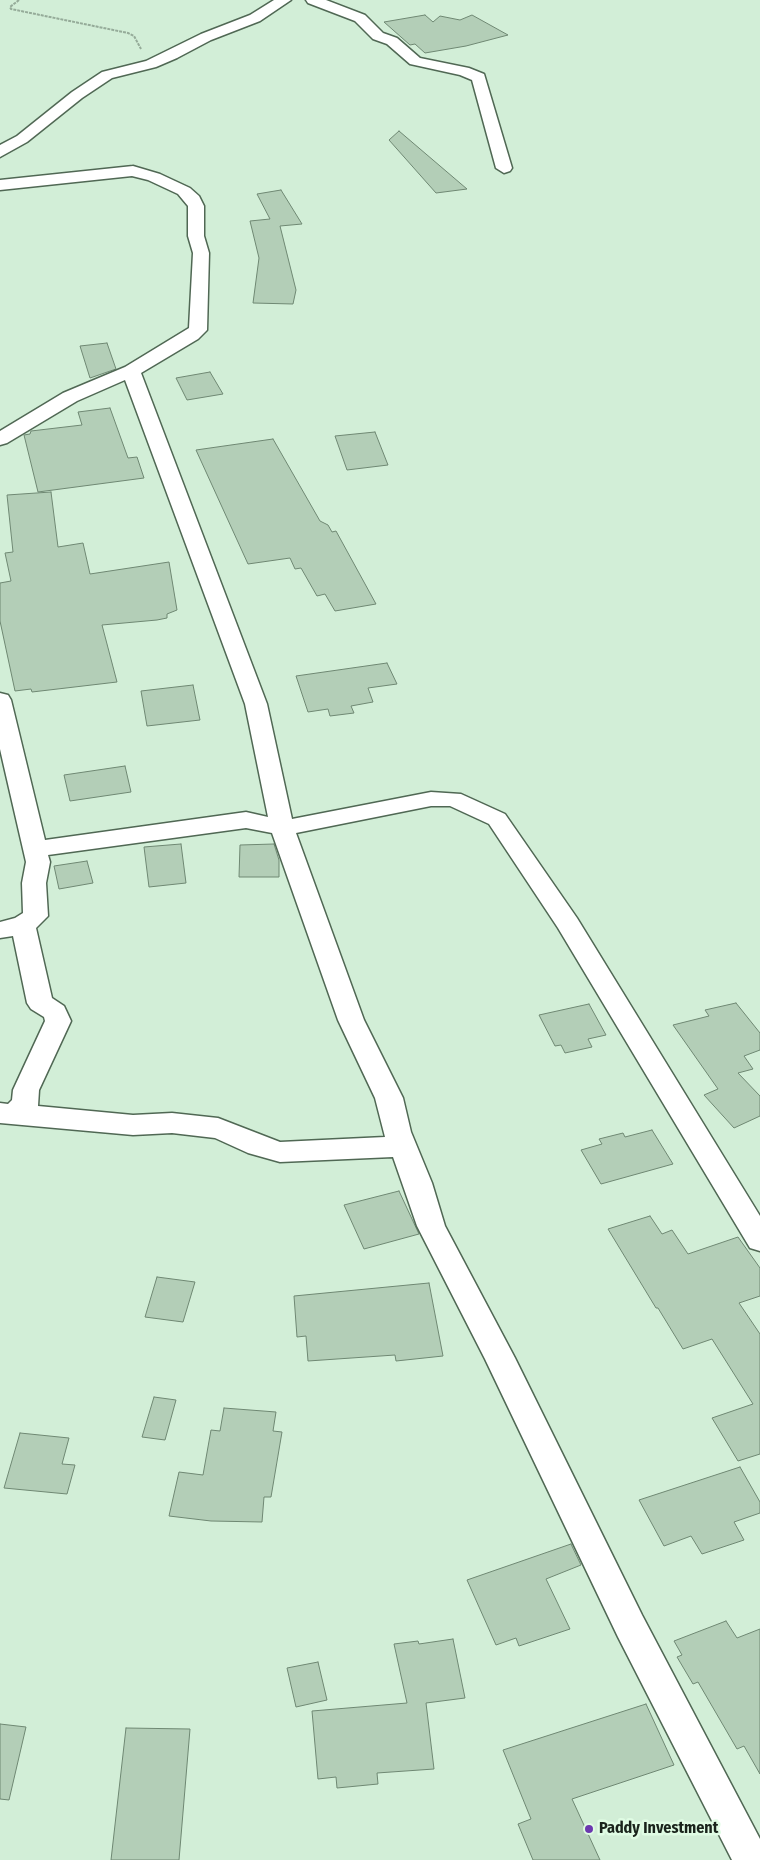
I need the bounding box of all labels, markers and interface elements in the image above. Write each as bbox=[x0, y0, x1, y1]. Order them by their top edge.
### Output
place label: Paddy Investment bbox=[599, 1819, 718, 1839]
marker: Paddy Investment bbox=[583, 1823, 595, 1835]

